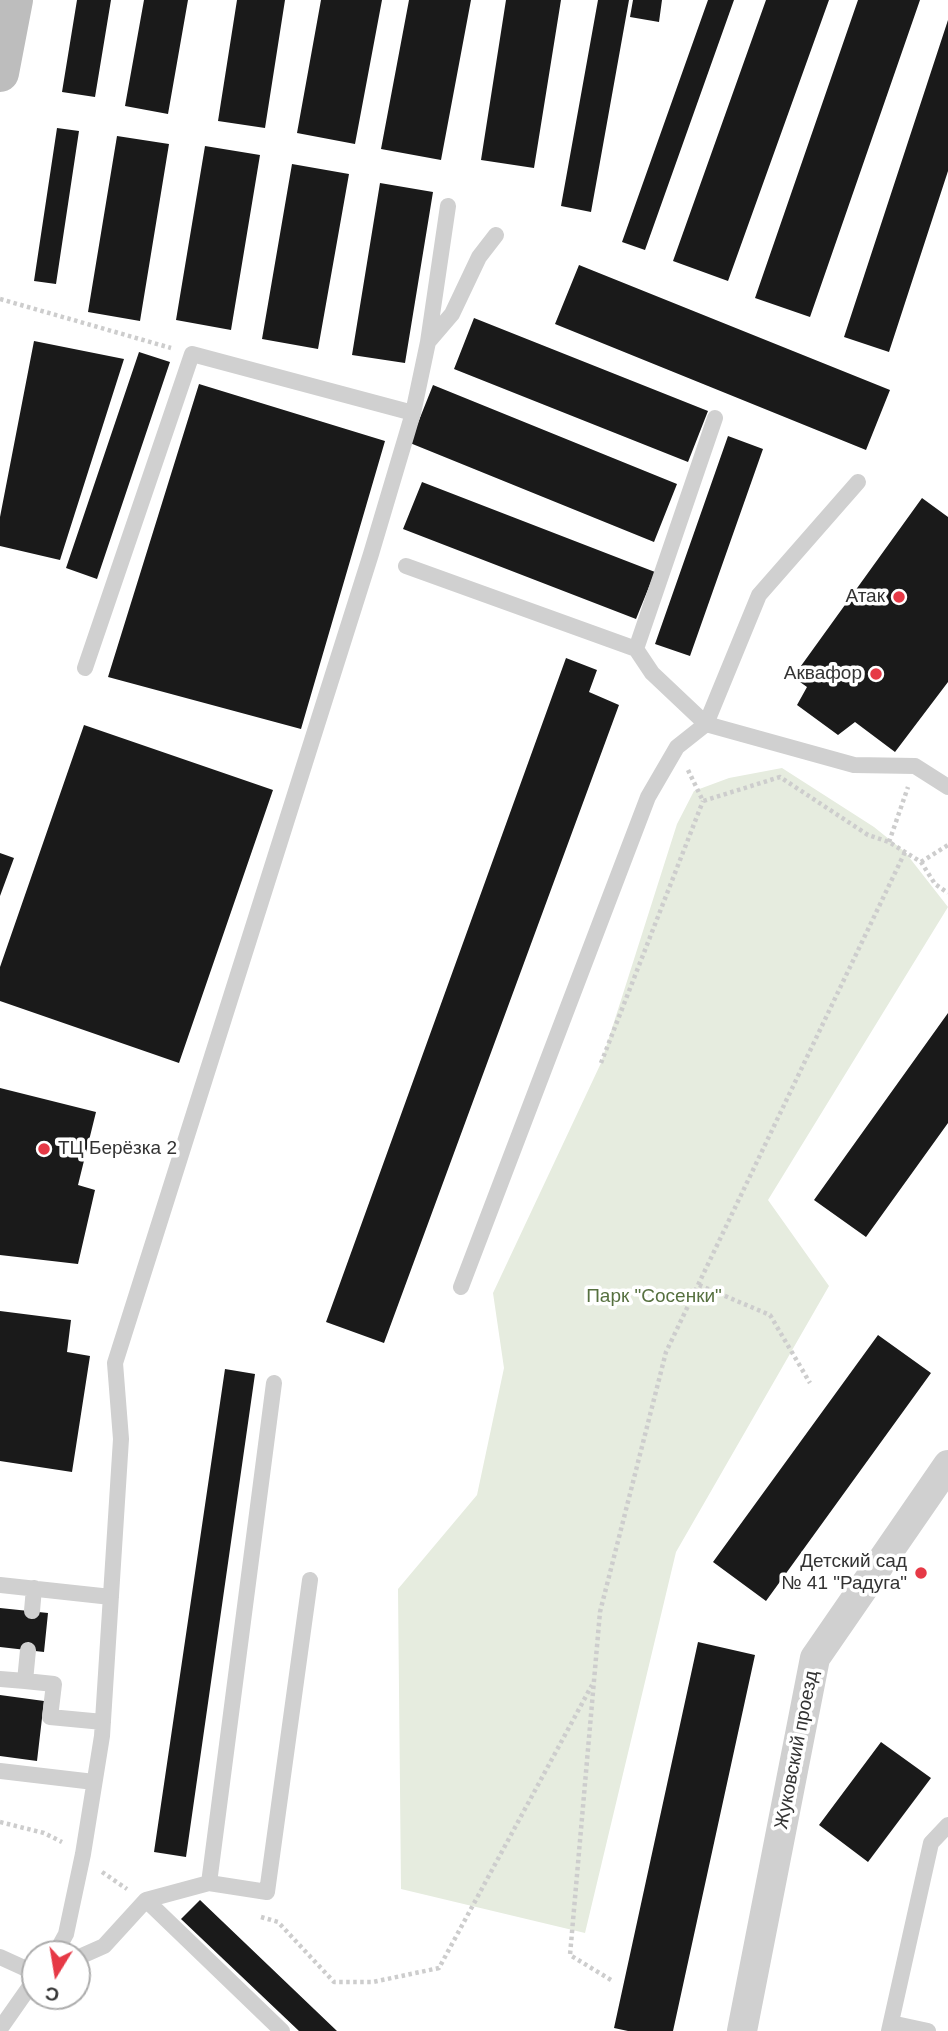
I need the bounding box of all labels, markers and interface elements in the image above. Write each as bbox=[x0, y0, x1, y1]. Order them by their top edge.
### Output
place label: Атак bbox=[845, 586, 885, 608]
marker: Атак bbox=[891, 589, 907, 605]
place label: Аквафор bbox=[784, 663, 862, 685]
marker: Аквафор bbox=[868, 666, 884, 682]
place label: ТЦ Берёзка 2 bbox=[58, 1138, 177, 1160]
marker: ТЦ Берёзка 2 bbox=[36, 1141, 52, 1157]
park label: Парк "Сосенки" bbox=[586, 1286, 722, 1308]
place label: Детский сад № 41 "Радуга" bbox=[781, 1551, 907, 1595]
marker: Детский сад № 41 "Радуга" bbox=[913, 1565, 929, 1581]
street label: Жуковский проезд bbox=[770, 1669, 824, 1831]
north arrow bbox=[21, 1940, 91, 2010]
text: С bbox=[44, 1983, 61, 2006]

